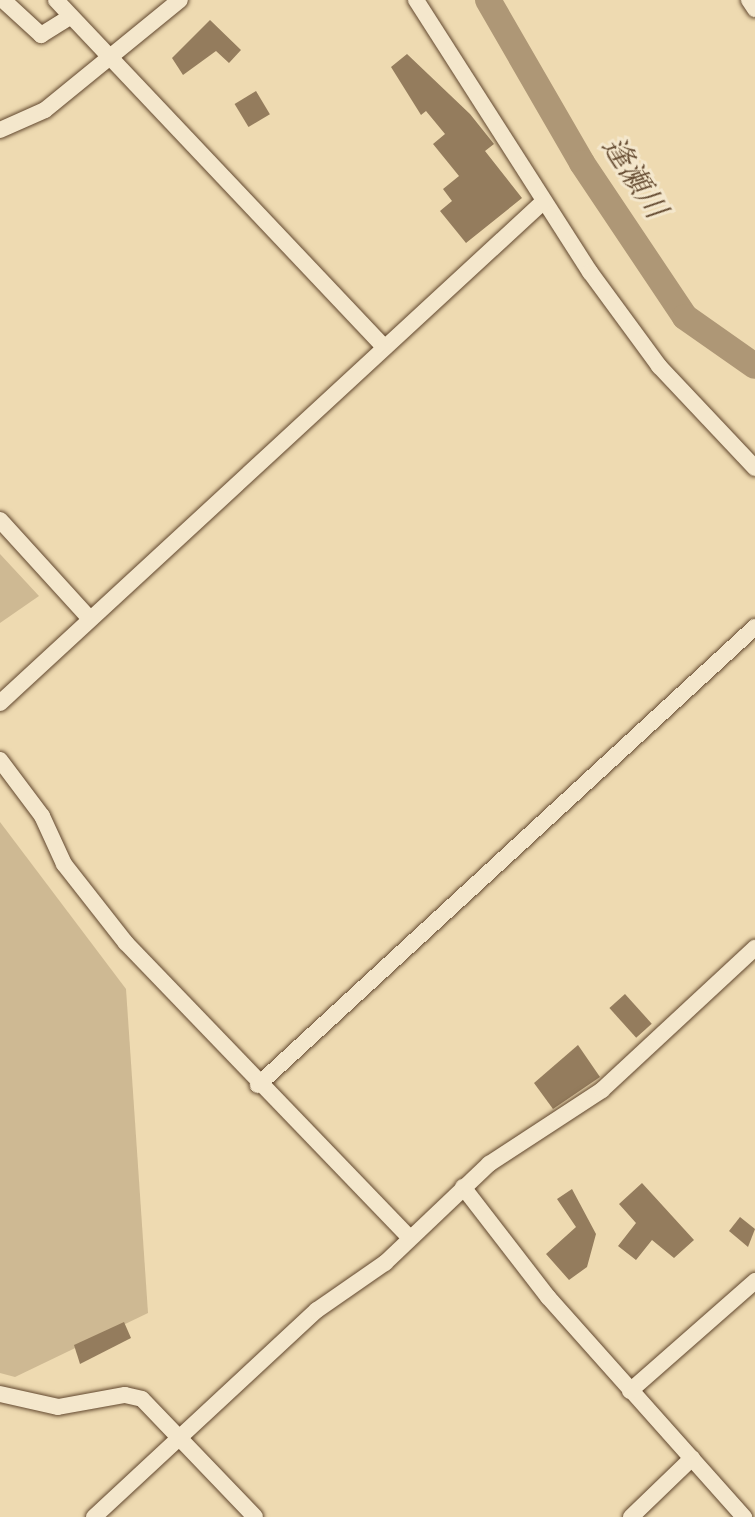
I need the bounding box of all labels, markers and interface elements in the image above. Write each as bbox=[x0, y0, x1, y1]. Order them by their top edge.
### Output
water label: 逢瀬川 bbox=[592, 131, 672, 227]

